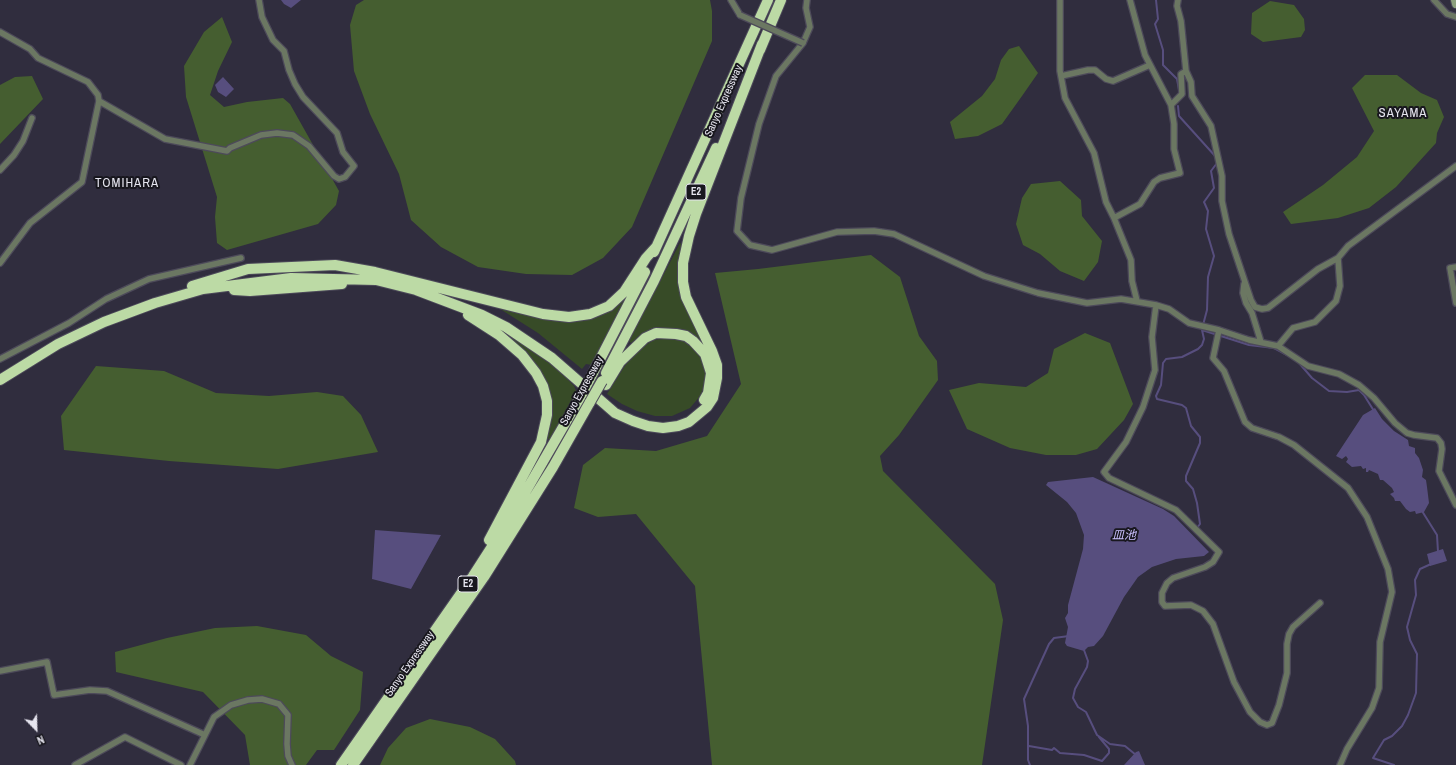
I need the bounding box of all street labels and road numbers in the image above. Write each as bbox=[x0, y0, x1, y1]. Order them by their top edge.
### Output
street label: Sanyo Expressway bbox=[702, 63, 746, 139]
road number: E2 bbox=[686, 184, 706, 200]
street label: Sanyo Expressway bbox=[558, 354, 606, 428]
road number: E2 bbox=[458, 576, 478, 592]
street label: Sanyo Expressway bbox=[383, 629, 437, 699]

